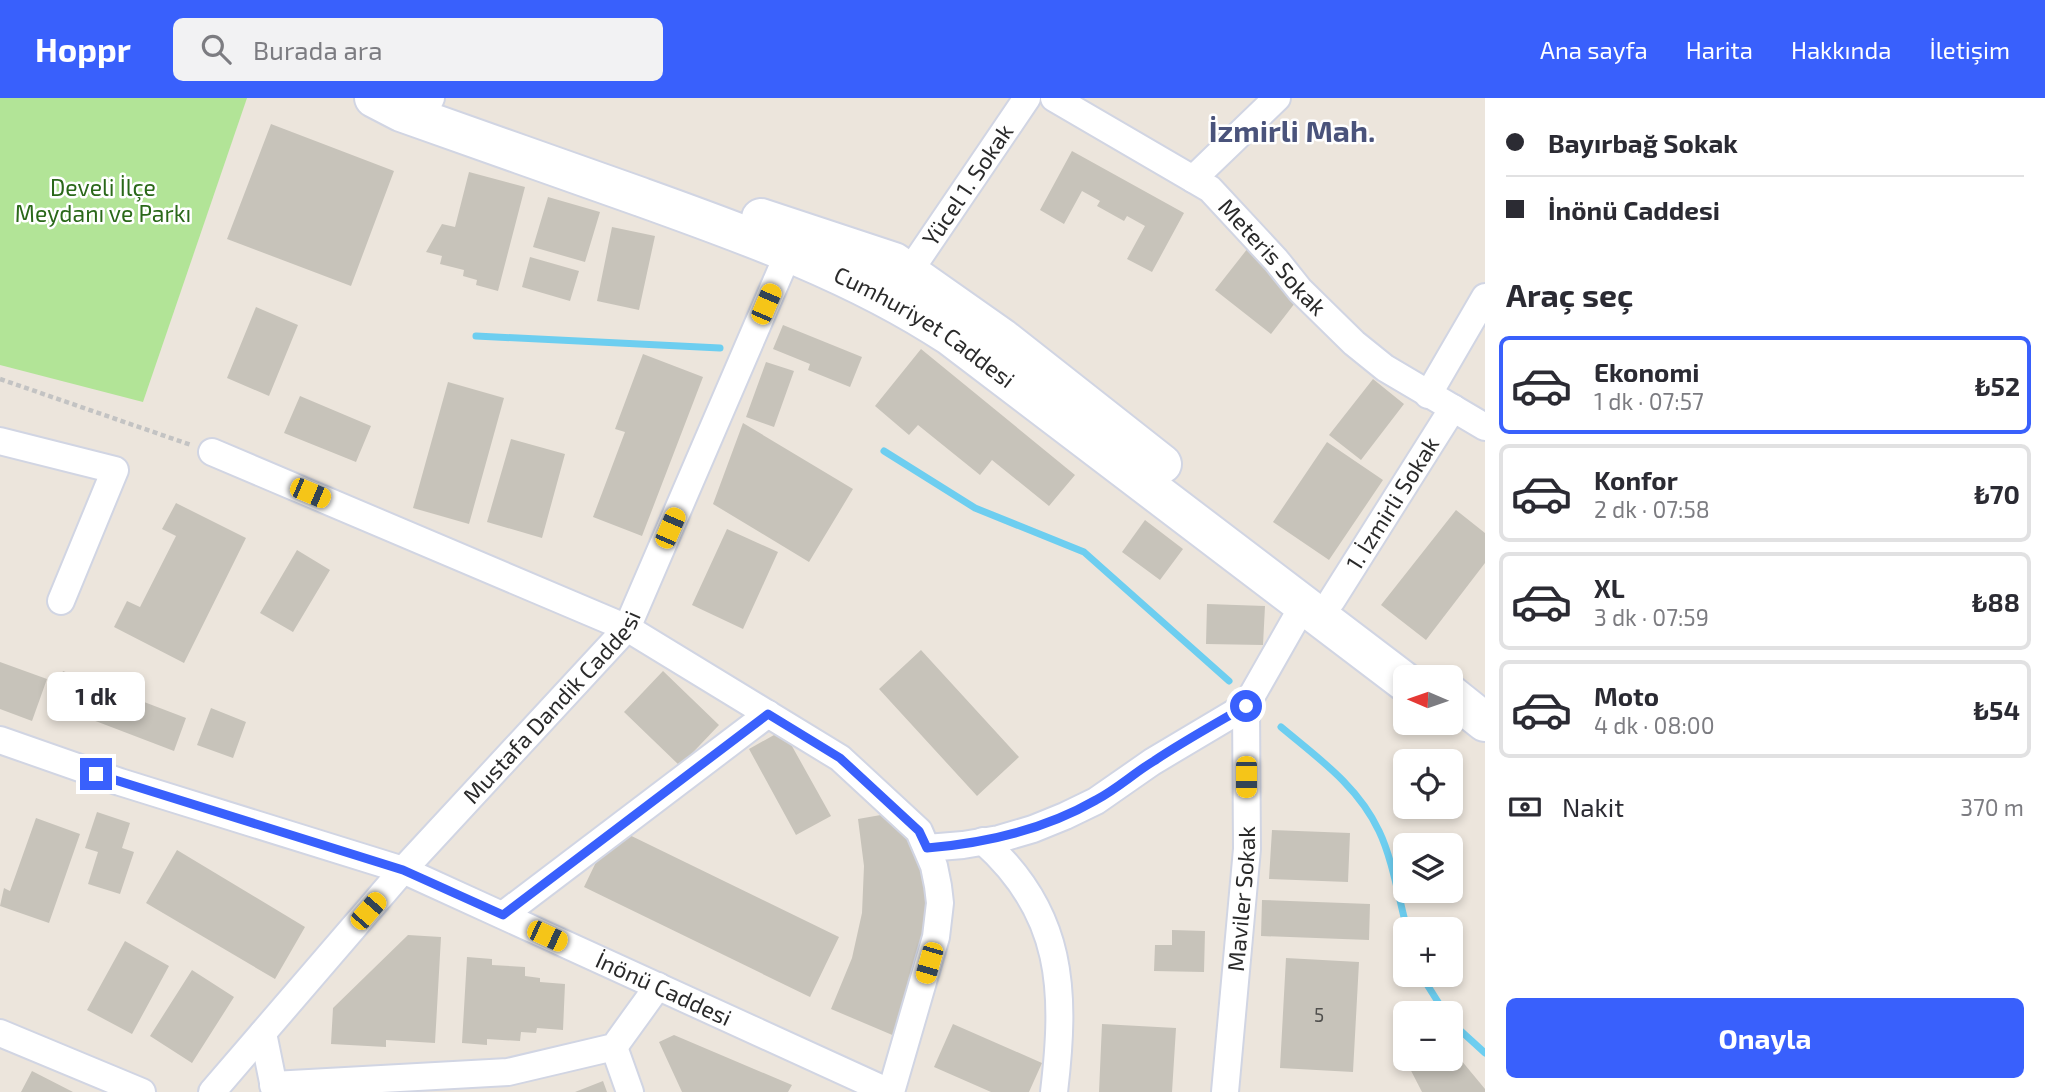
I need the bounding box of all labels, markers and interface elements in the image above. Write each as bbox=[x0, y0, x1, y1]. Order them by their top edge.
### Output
search box bbox=[173, 18, 663, 81]
text: Hoppr bbox=[35, 29, 131, 69]
icon: search bbox=[197, 30, 235, 68]
text: Burada ara bbox=[253, 34, 383, 65]
text: Ana sayfa bbox=[1540, 35, 1648, 64]
text: Harita bbox=[1686, 35, 1753, 64]
text: Hakkında bbox=[1791, 35, 1891, 64]
text: İletişim bbox=[1929, 35, 2010, 64]
district label: İzmirli Mah. bbox=[1209, 112, 1375, 148]
street label: Yücel 1. Sokak bbox=[916, 118, 1019, 251]
text: Bayırbağ Sokak bbox=[1548, 127, 1738, 158]
park label: Develi İlçe Meydanı ve Parkı bbox=[15, 173, 191, 227]
street label: Meteris Sokak bbox=[1213, 192, 1333, 321]
text: İnönü Caddesi bbox=[1548, 194, 1720, 225]
street label: Cumhuriyet Caddesi bbox=[830, 260, 1021, 393]
text: Araç seç bbox=[1506, 275, 1633, 313]
car bbox=[749, 281, 784, 327]
icon: car bbox=[1510, 354, 1573, 417]
text: Ekonomi bbox=[1594, 356, 1700, 387]
text: ₺52 bbox=[1975, 370, 2020, 401]
text: 1 dk · 07:57 bbox=[1594, 387, 1704, 415]
street label: 1. İzmirli Sokak bbox=[1340, 431, 1445, 575]
icon: car bbox=[1510, 462, 1573, 525]
text: Konfor bbox=[1594, 464, 1678, 495]
car bbox=[287, 475, 334, 511]
text: ₺70 bbox=[1974, 478, 2020, 509]
text: 2 dk · 07:58 bbox=[1594, 495, 1710, 523]
car bbox=[653, 505, 688, 551]
icon: car bbox=[1510, 570, 1573, 633]
text: XL bbox=[1594, 572, 1625, 603]
text: ₺88 bbox=[1972, 586, 2020, 617]
text: 3 dk · 07:59 bbox=[1594, 603, 1709, 631]
street label: Mustafa Dandik Caddesi bbox=[457, 606, 646, 809]
north arrow bbox=[1393, 665, 1463, 735]
map controls bbox=[1393, 665, 1463, 1071]
callout: 1 dk bbox=[47, 672, 145, 722]
icon: car bbox=[1510, 678, 1573, 741]
text: Moto bbox=[1594, 680, 1659, 711]
text: 1 dk bbox=[75, 682, 117, 710]
route start bbox=[1230, 690, 1262, 722]
text: ₺54 bbox=[1974, 694, 2020, 725]
text: 4 dk · 08:00 bbox=[1594, 711, 1715, 739]
button: locate bbox=[1393, 749, 1463, 819]
car bbox=[1236, 756, 1257, 798]
route end bbox=[80, 758, 112, 790]
icon: cash bbox=[1506, 788, 1544, 826]
text: Nakit bbox=[1562, 791, 1624, 822]
text: 370 m bbox=[1960, 793, 2024, 821]
street label: Maviler Sokak bbox=[1221, 826, 1260, 973]
button: layers bbox=[1393, 833, 1463, 903]
car bbox=[347, 888, 390, 934]
button: + bbox=[1393, 917, 1463, 987]
car bbox=[524, 918, 571, 954]
car bbox=[914, 940, 945, 986]
street label: İnönü Caddesi bbox=[592, 945, 736, 1031]
button: Onayla bbox=[1506, 998, 2024, 1078]
button: − bbox=[1393, 1001, 1463, 1071]
house number: 5 bbox=[1314, 1003, 1324, 1026]

